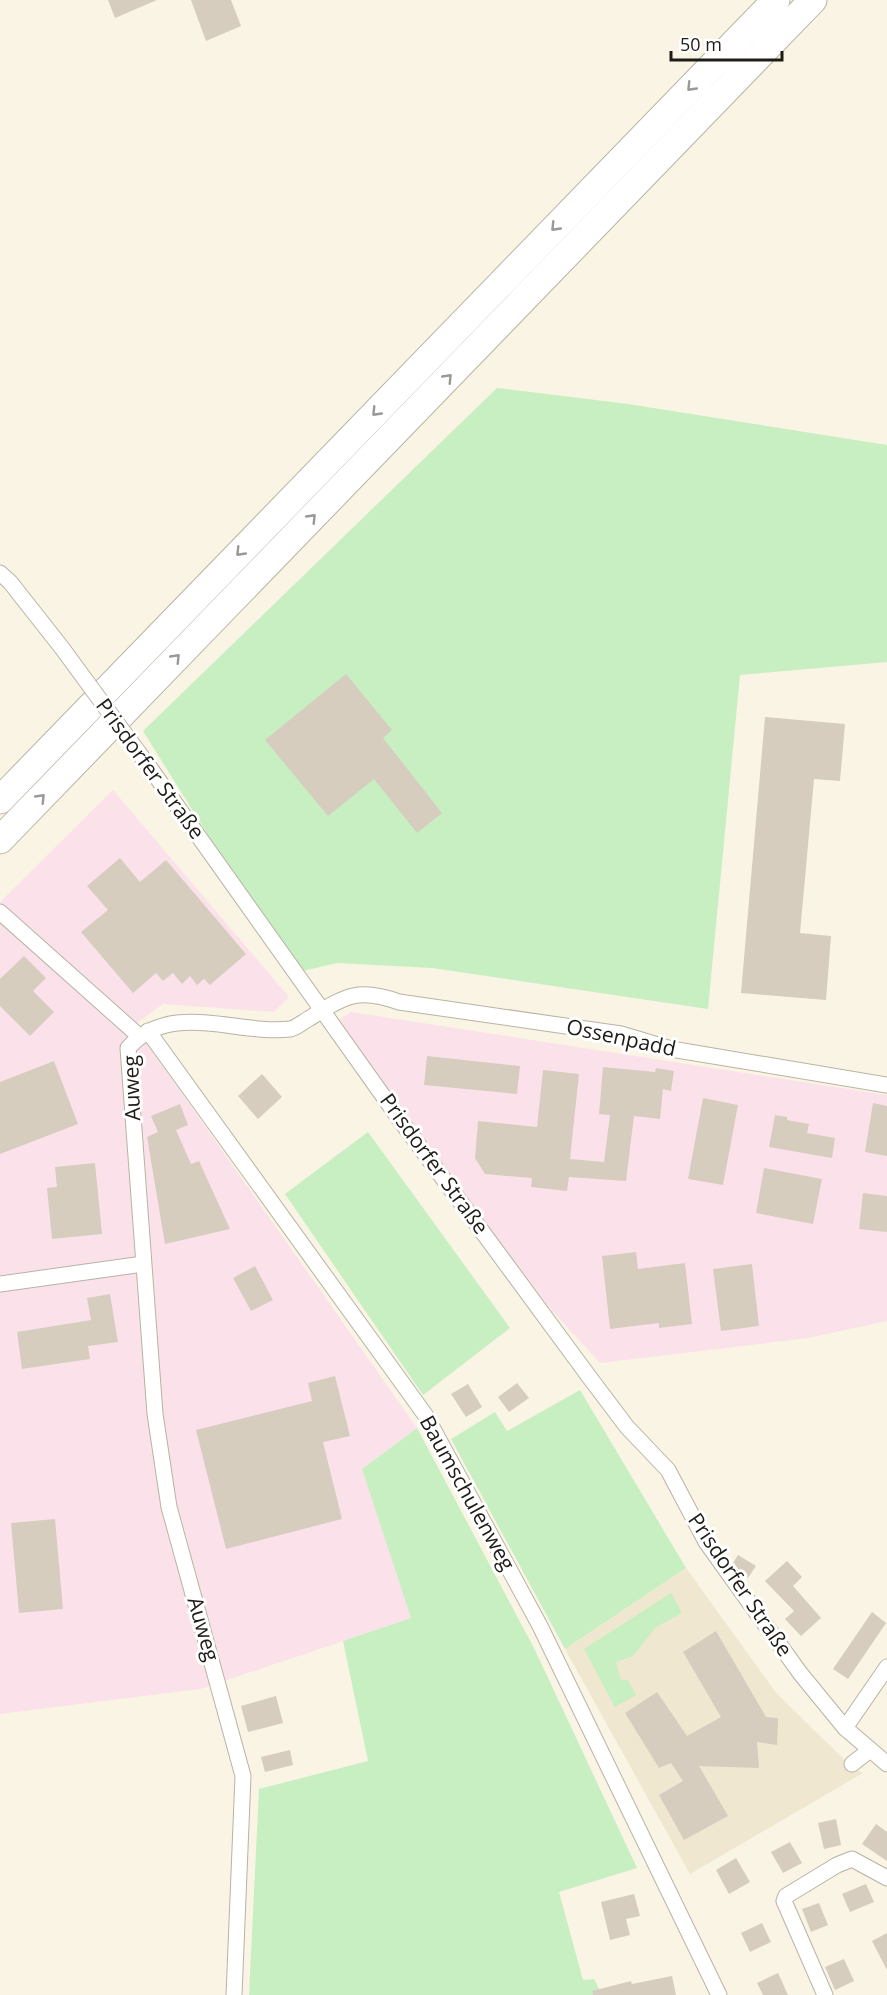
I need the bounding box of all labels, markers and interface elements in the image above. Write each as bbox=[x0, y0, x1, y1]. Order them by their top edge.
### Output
scale bar bbox=[671, 24, 782, 62]
text: 50 m bbox=[680, 32, 722, 56]
one-way arrow bbox=[687, 81, 698, 91]
one-way arrow bbox=[551, 221, 562, 231]
one-way arrow bbox=[441, 374, 452, 385]
one-way arrow bbox=[372, 405, 383, 416]
one-way arrow bbox=[305, 514, 316, 525]
one-way arrow bbox=[236, 546, 247, 556]
one-way arrow bbox=[169, 654, 180, 665]
street label: Prisdorfer Straße bbox=[90, 692, 211, 844]
one-way arrow bbox=[33, 794, 44, 805]
street label: Ossenpadd bbox=[564, 1012, 679, 1062]
street label: Auweg bbox=[116, 1055, 146, 1121]
street label: Prisdorfer Straße bbox=[374, 1087, 495, 1239]
street label: Baumschulenweg bbox=[414, 1410, 522, 1575]
street label: Prisdorfer Straße bbox=[682, 1507, 799, 1662]
street label: Auweg bbox=[181, 1593, 226, 1664]

